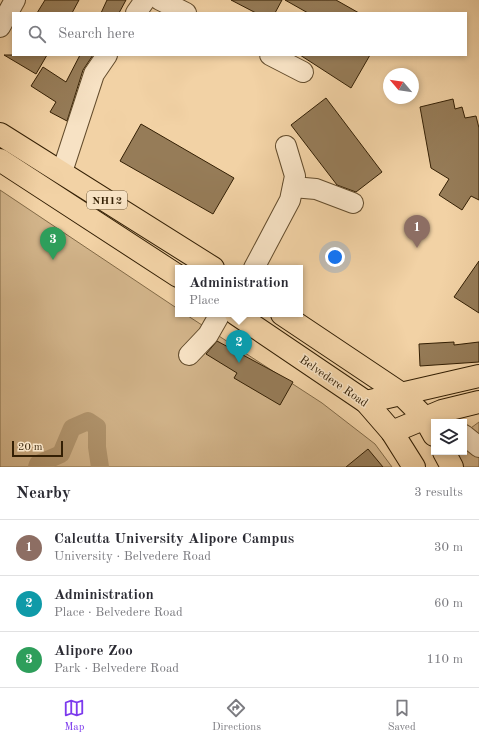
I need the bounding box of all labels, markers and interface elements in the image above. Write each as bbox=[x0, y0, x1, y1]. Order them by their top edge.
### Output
search box bbox=[12, 12, 467, 56]
icon: search bbox=[26, 23, 48, 45]
text: Search here bbox=[58, 27, 135, 42]
north arrow bbox=[383, 68, 419, 104]
road number: NH12 bbox=[87, 191, 127, 209]
pin: 1 bbox=[404, 215, 430, 248]
pin: 3 bbox=[40, 227, 66, 260]
your location bbox=[325, 247, 345, 267]
popup bbox=[175, 265, 303, 317]
text: Administration bbox=[189, 276, 289, 291]
text: Place bbox=[189, 294, 219, 307]
pin: 2 bbox=[226, 330, 252, 363]
street label: Belvedere Road bbox=[297, 354, 370, 410]
map controls bbox=[431, 419, 467, 455]
button: layers bbox=[431, 419, 467, 455]
scale bar bbox=[12, 439, 63, 458]
text: 20 m bbox=[18, 442, 43, 453]
text: Nearby bbox=[16, 485, 71, 502]
text: 3 results bbox=[414, 486, 463, 499]
text: Calcutta University Alipore Campus bbox=[54, 532, 294, 547]
text: 1 bbox=[25, 541, 33, 554]
text: 30 m bbox=[434, 541, 463, 554]
text: University · Belvedere Road bbox=[54, 550, 211, 563]
text: Administration bbox=[54, 588, 154, 603]
text: 2 bbox=[25, 597, 33, 610]
text: 60 m bbox=[434, 597, 463, 610]
text: Place · Belvedere Road bbox=[54, 606, 183, 619]
text: Alipore Zoo bbox=[54, 644, 133, 659]
text: 3 bbox=[25, 653, 33, 666]
text: 110 m bbox=[426, 653, 463, 666]
text: Park · Belvedere Road bbox=[54, 662, 179, 675]
tab: Map bbox=[63, 697, 85, 735]
tab: Directions bbox=[212, 697, 261, 735]
tab: Saved bbox=[388, 697, 416, 735]

